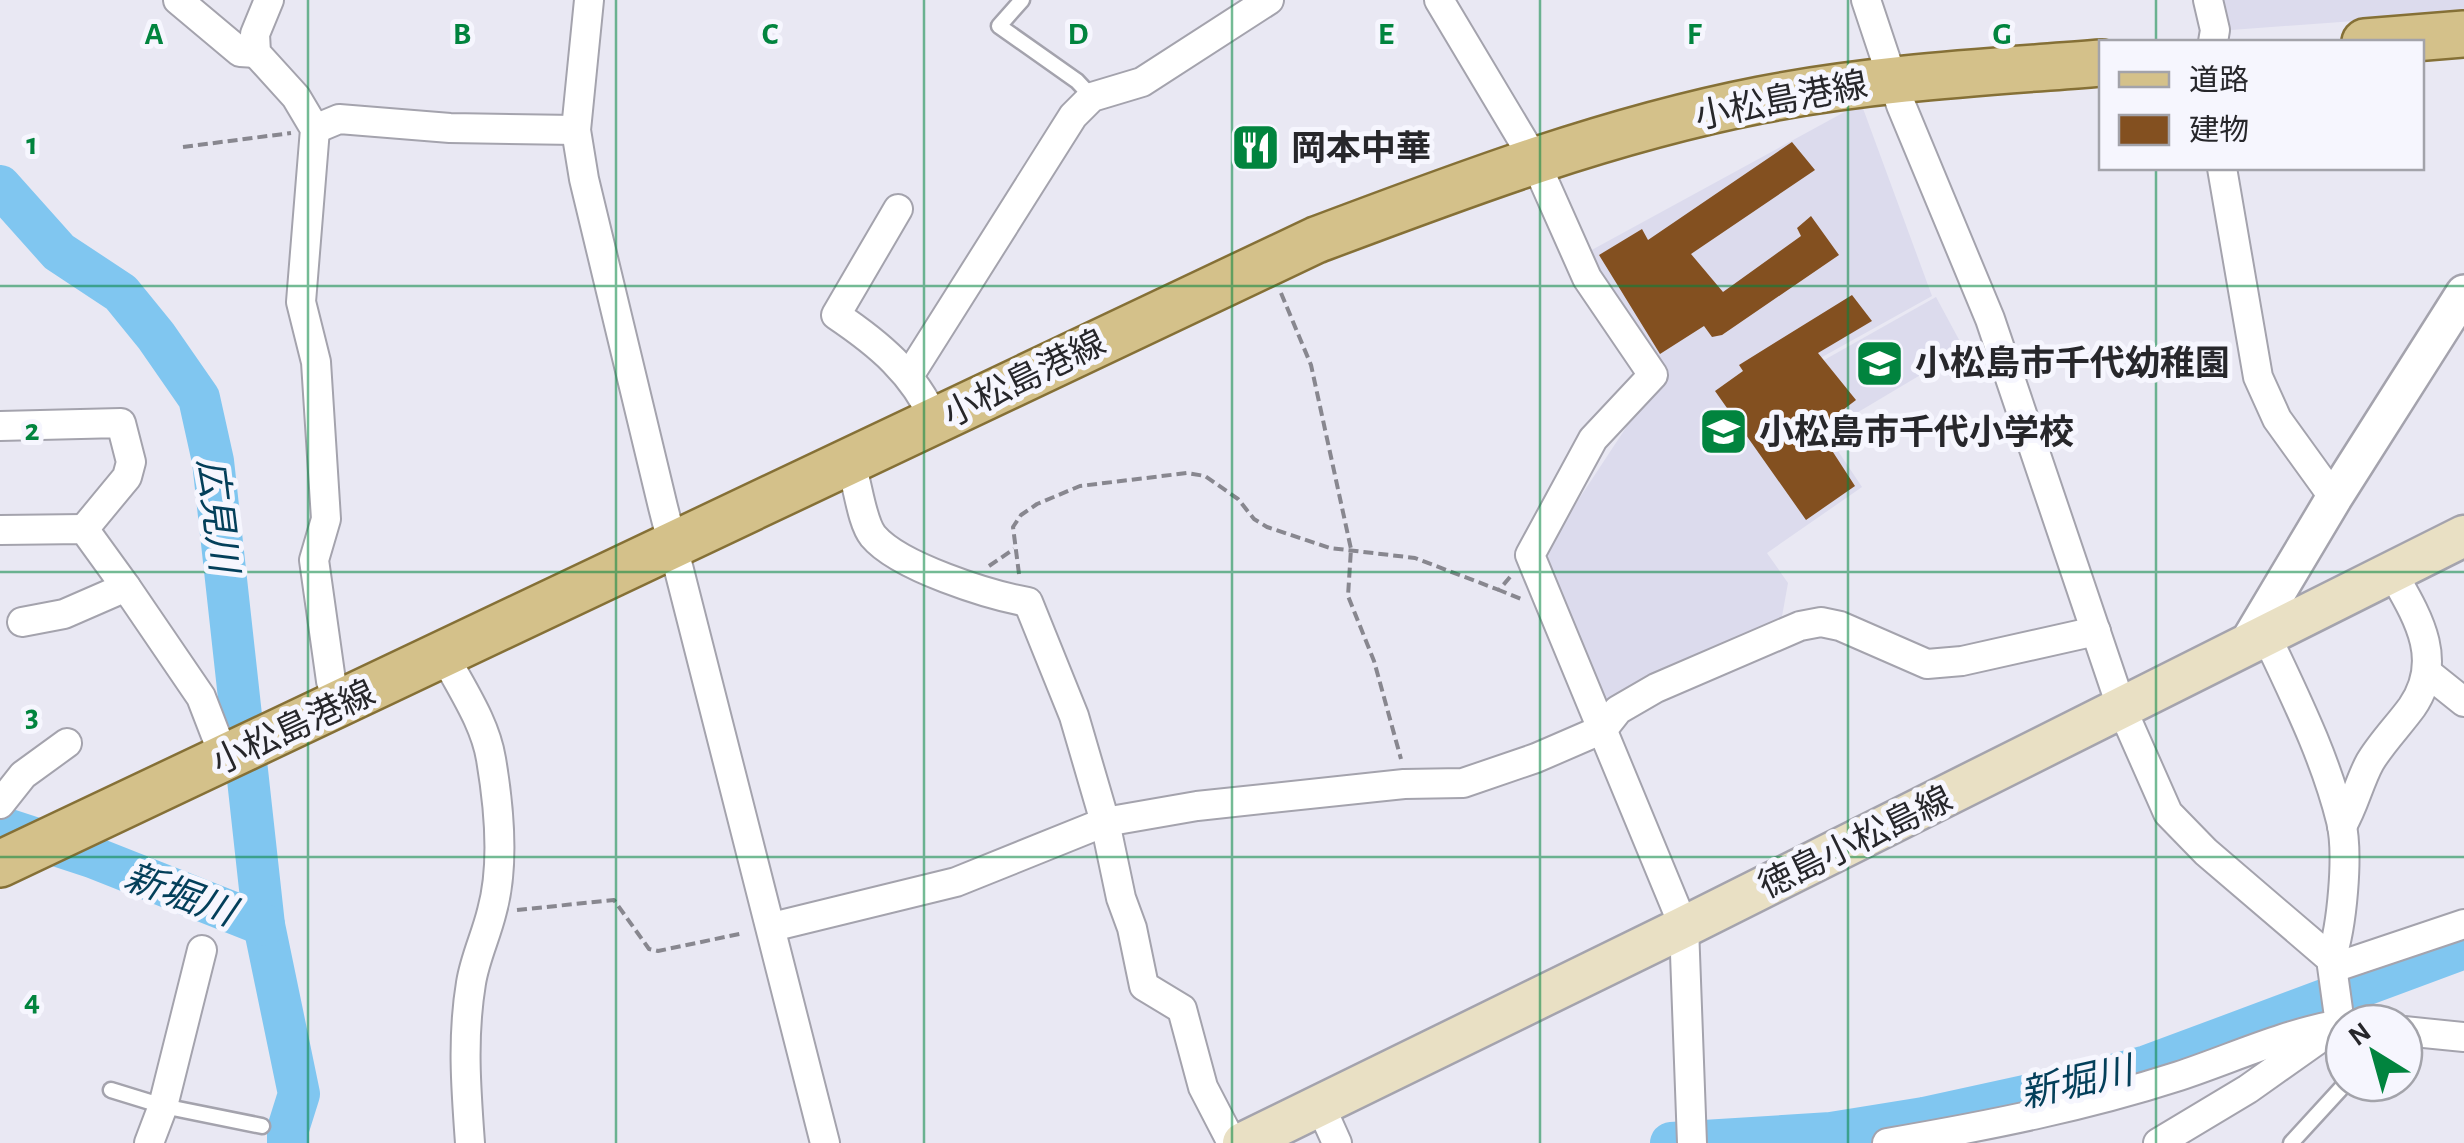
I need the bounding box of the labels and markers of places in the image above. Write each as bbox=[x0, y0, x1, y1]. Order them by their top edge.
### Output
restaurant icon: 岡本中華 bbox=[1230, 122, 1282, 174]
place label: 岡本中華 bbox=[1291, 130, 1431, 167]
school or university icon: 小松島市千代幼稚園 bbox=[1854, 337, 1906, 389]
place label: 小松島市千代幼稚園 bbox=[1915, 344, 2230, 382]
school or university icon: 小松島市千代小学校 bbox=[1698, 406, 1750, 458]
place label: 小松島市千代小学校 bbox=[1759, 413, 2074, 451]

